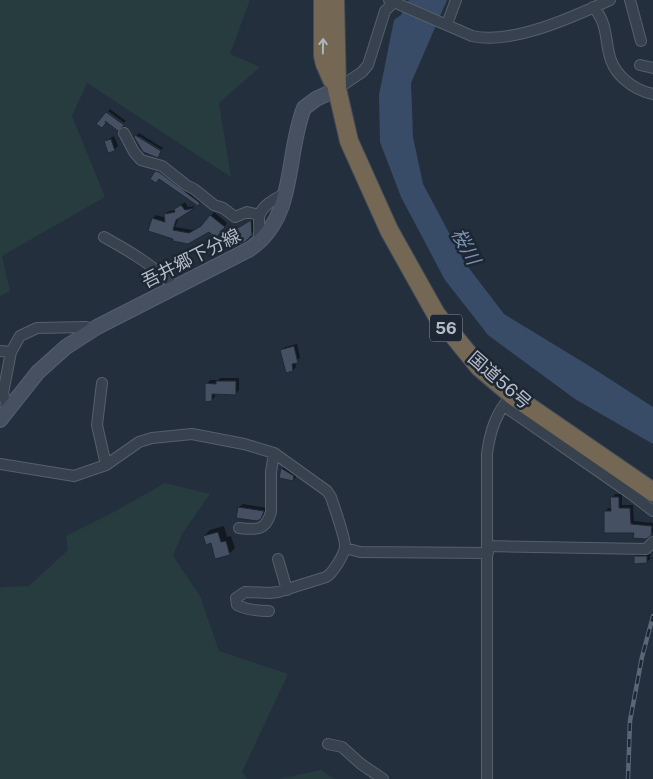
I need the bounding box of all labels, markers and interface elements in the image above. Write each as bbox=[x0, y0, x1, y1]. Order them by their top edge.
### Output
one-way arrow bbox=[318, 38, 328, 54]
street label: 吾井郷下分線 bbox=[138, 224, 244, 292]
water label: 桜川 bbox=[447, 224, 486, 270]
road number: 56 bbox=[430, 314, 462, 342]
street label: 国道56号 bbox=[464, 347, 536, 413]

